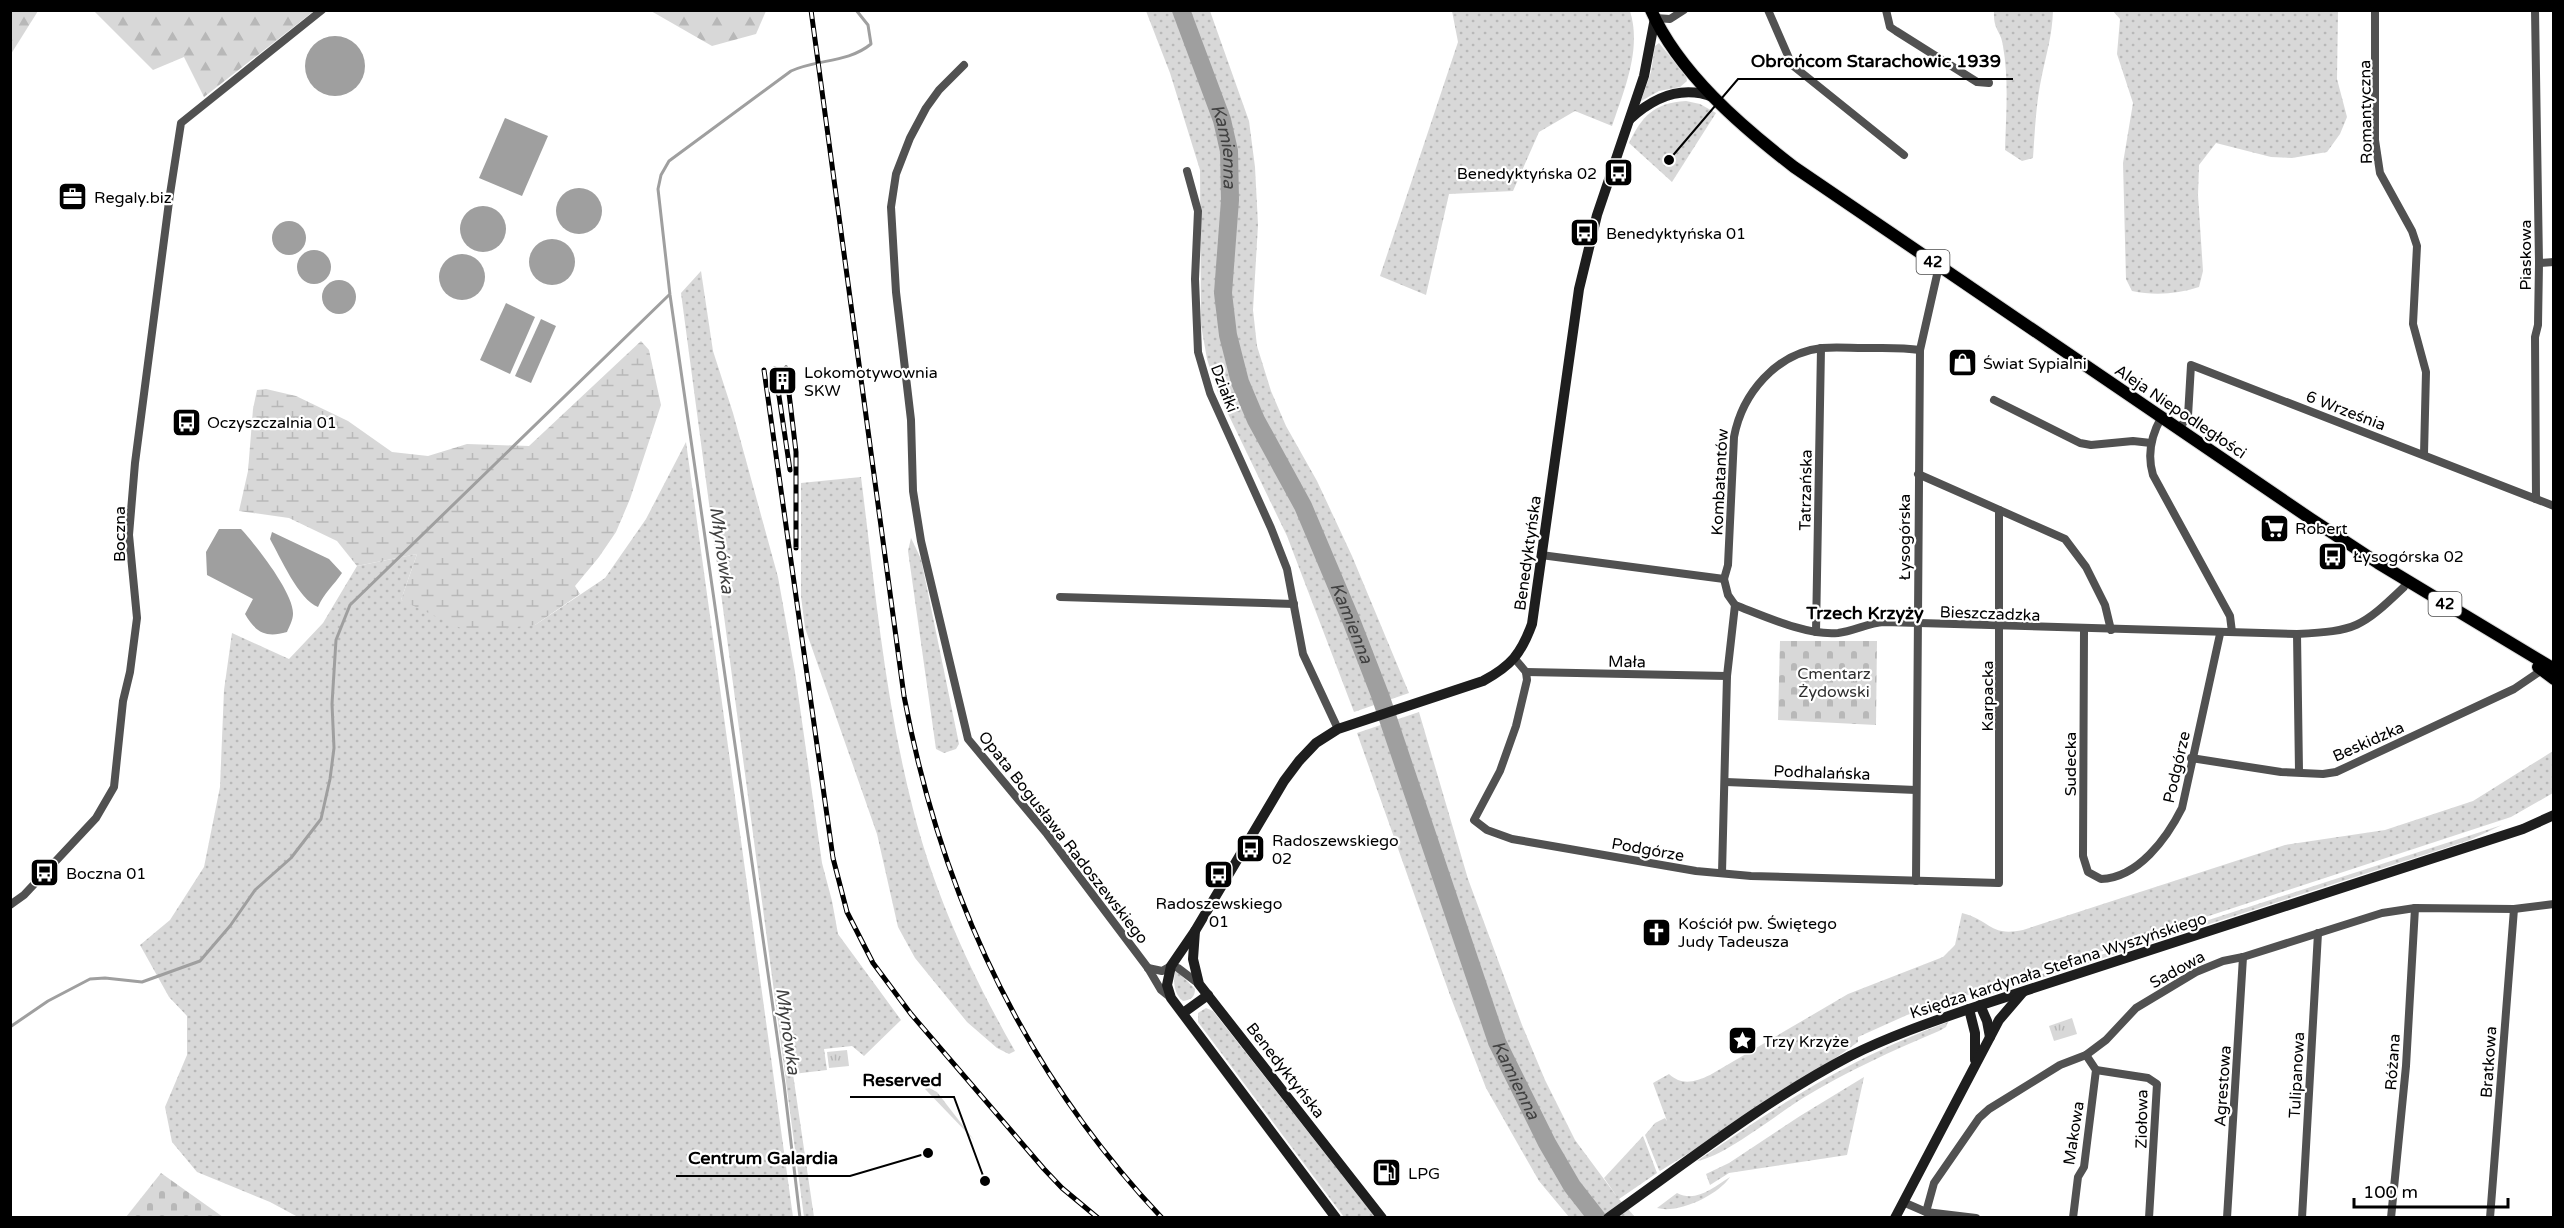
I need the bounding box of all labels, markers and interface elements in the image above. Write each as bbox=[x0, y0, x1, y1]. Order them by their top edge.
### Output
callout: Obrońcom Starachowic 1939 bbox=[1738, 43, 2013, 79]
text: Obrońcom Starachowic 1939 bbox=[1751, 50, 2001, 72]
street label: Romantyczna bbox=[2355, 60, 2377, 164]
water label: Kamienna bbox=[1206, 101, 1241, 190]
bus stop icon: Benedyktyńska 02 bbox=[1602, 157, 1634, 189]
place label: Benedyktyńska 02 bbox=[1457, 164, 1597, 184]
office icon: Regaly.biz bbox=[57, 181, 89, 213]
place label: Regaly.biz bbox=[94, 188, 172, 208]
bus stop icon: Benedyktyńska 01 bbox=[1569, 217, 1601, 249]
street label: Piaskowa bbox=[2516, 219, 2536, 291]
place label: Benedyktyńska 01 bbox=[1606, 224, 1746, 244]
road number: 42 bbox=[1916, 250, 1950, 274]
shop icon: Świat Sypialni bbox=[1946, 347, 1978, 379]
place label: Świat Sypialni bbox=[1983, 354, 2087, 374]
street label: Aleja Niepodległości bbox=[2111, 360, 2250, 463]
street label: Działki bbox=[1206, 362, 1242, 415]
place label: Lokomotywownia SKW bbox=[804, 363, 938, 401]
building icon: Lokomotywownia SKW bbox=[767, 365, 799, 397]
street label: 6 Września bbox=[2303, 387, 2388, 435]
bus stop icon: Oczyszczalnia 01 bbox=[170, 406, 202, 438]
place label: Oczyszczalnia 01 bbox=[207, 413, 337, 433]
street label: Kombatantów bbox=[1707, 428, 1733, 536]
street label: Tatrzańska bbox=[1795, 449, 1817, 531]
street label: Benedyktyńska bbox=[1510, 494, 1546, 612]
street label: Łysogórska bbox=[1895, 494, 1915, 580]
water label: Młynówka bbox=[705, 505, 739, 596]
street label: Boczna bbox=[110, 506, 130, 562]
supermarket icon: Robert bbox=[2258, 512, 2290, 544]
place label: Robert bbox=[2295, 519, 2348, 539]
bus stop icon: Łysogórska 02 bbox=[2316, 540, 2348, 572]
place label: Łysogórska 02 bbox=[2353, 547, 2464, 567]
water label: Kamienna bbox=[1325, 579, 1378, 667]
road number: 42 bbox=[2428, 592, 2462, 616]
district label: Trzech Krzyży bbox=[1805, 602, 1924, 624]
street label: Bieszczadzka bbox=[1939, 602, 2041, 626]
street label: Mała bbox=[1608, 652, 1646, 672]
street label: Karpacka bbox=[1978, 660, 1998, 732]
park label: Cmentarz Żydowski bbox=[1797, 664, 1871, 702]
street label: Beskidzka bbox=[2330, 717, 2407, 767]
street label: Opata Bogusława Radoszewskiego bbox=[974, 727, 1153, 948]
street label: Podgórze bbox=[2159, 729, 2195, 805]
street label: Sudecka bbox=[2061, 732, 2081, 796]
street label: Podhalańska bbox=[1773, 761, 1871, 785]
place label: Radoszewskiego 02 bbox=[1272, 831, 1399, 869]
bus stop icon: Radoszewskiego 02 bbox=[1235, 833, 1267, 865]
street label: Podgórze bbox=[1610, 834, 1686, 866]
bus stop icon: Boczna 01 bbox=[29, 857, 61, 889]
bus stop icon: Radoszewskiego 01 bbox=[1203, 859, 1235, 891]
place label: Boczna 01 bbox=[66, 864, 146, 884]
place label: Radoszewskiego 01 bbox=[1156, 894, 1282, 932]
street label: Księdza kardynała Stefana Wyszyńskiego bbox=[1907, 908, 2209, 1024]
place label: Kościół pw. Świętego Judy Tadeusza bbox=[1678, 914, 1837, 952]
church icon: Kościół pw. Świętego Judy Tadeusza bbox=[1641, 916, 1673, 948]
street label: Sadowa bbox=[2146, 947, 2209, 993]
water label: Młynówka bbox=[771, 986, 805, 1077]
street label: Benedyktyńska bbox=[1242, 1019, 1329, 1122]
place icon: Trzy Krzyże bbox=[1726, 1025, 1758, 1057]
street label: Bratkowa bbox=[2477, 1026, 2501, 1099]
street label: Tulipanowa bbox=[2285, 1031, 2309, 1119]
place label: Trzy Krzyże bbox=[1763, 1032, 1849, 1052]
street label: Różana bbox=[2381, 1033, 2405, 1091]
water label: Kamienna bbox=[1487, 1037, 1545, 1124]
street label: Agrestowa bbox=[2210, 1045, 2236, 1127]
callout: Reserved bbox=[850, 1061, 954, 1097]
text: Reserved bbox=[862, 1069, 942, 1091]
street label: Ziołowa bbox=[2131, 1089, 2153, 1149]
street label: Makowa bbox=[2059, 1100, 2089, 1166]
callout: Centrum Galardia bbox=[676, 1140, 850, 1176]
text: Centrum Galardia bbox=[688, 1147, 838, 1169]
fuel station icon: LPG bbox=[1371, 1157, 1403, 1189]
place label: LPG bbox=[1408, 1164, 1440, 1184]
scale bar bbox=[2354, 1171, 2508, 1209]
text: 100 m bbox=[2363, 1181, 2418, 1203]

